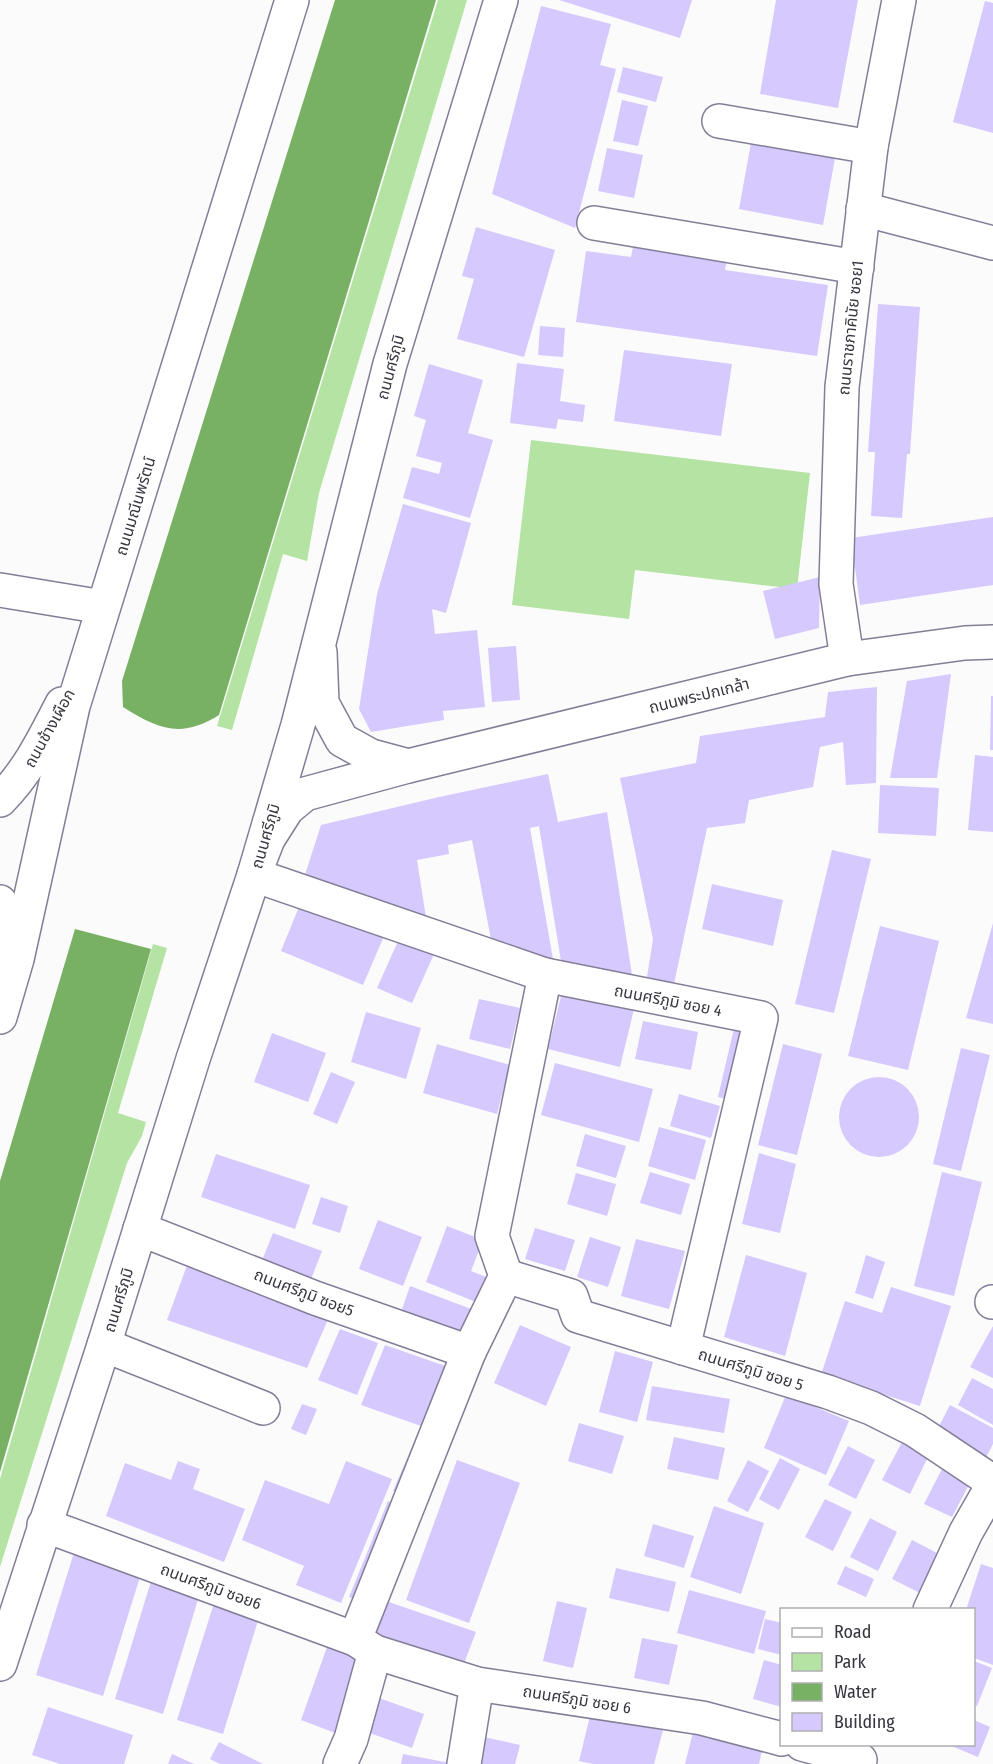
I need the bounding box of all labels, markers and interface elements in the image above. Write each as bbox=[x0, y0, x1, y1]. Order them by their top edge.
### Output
street label: ถนนราชภาคินัย ซอย1 bbox=[834, 260, 867, 396]
street label: ถนนศรีภูมิ bbox=[373, 333, 408, 402]
street label: ถนนมณีนพรัตน์ bbox=[111, 454, 160, 558]
street label: ถนนพระปกเกล้า bbox=[647, 674, 751, 717]
street label: ถนนช้างเผือก bbox=[20, 686, 79, 771]
street label: ถนนศรีภูมิ bbox=[247, 802, 284, 871]
street label: ถนนศรีภูมิ ซอย 4 bbox=[612, 981, 724, 1020]
street label: ถนนศรีภูมิ ซอย5 bbox=[251, 1265, 356, 1320]
street label: ถนนศรีภูมิ bbox=[100, 1266, 137, 1335]
street label: ถนนศรีภูมิ ซอย 5 bbox=[696, 1344, 806, 1395]
street label: ถนนศรีภูมิ ซอย6 bbox=[158, 1559, 264, 1614]
legend bbox=[780, 1608, 975, 1746]
text: Road bbox=[834, 1621, 871, 1643]
text: Park bbox=[834, 1651, 867, 1673]
text: Water bbox=[834, 1681, 877, 1703]
street label: ถนนศรีภูมิ ซอย 6 bbox=[521, 1682, 633, 1717]
text: Building bbox=[834, 1711, 895, 1733]

